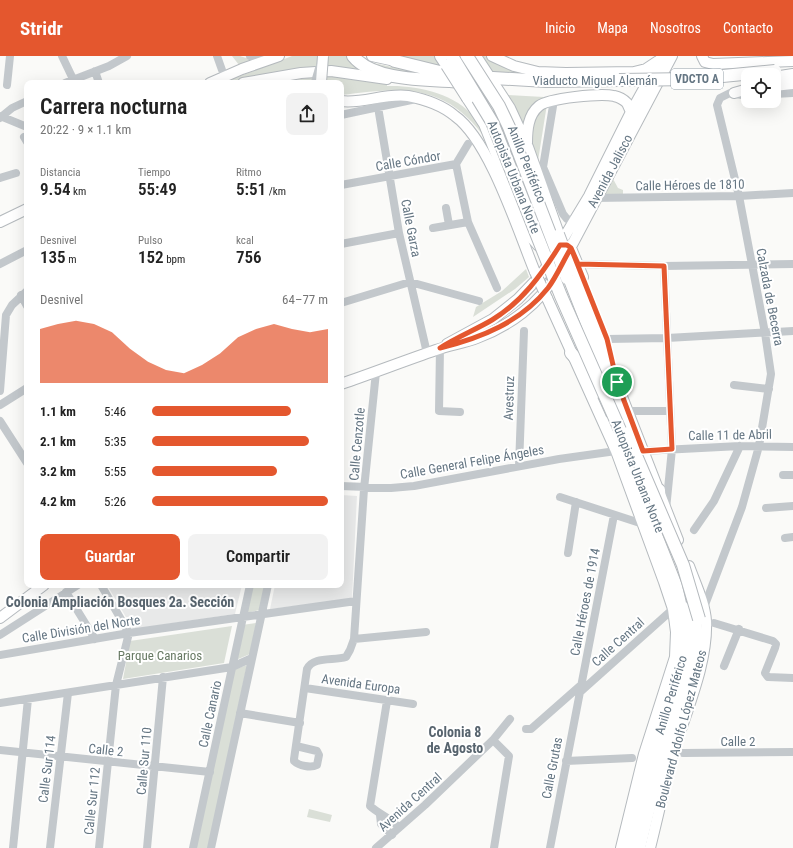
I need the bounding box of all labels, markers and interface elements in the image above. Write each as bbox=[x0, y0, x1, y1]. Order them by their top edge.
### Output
text: Stridr bbox=[20, 17, 63, 40]
text: Inicio bbox=[545, 20, 575, 36]
text: Mapa bbox=[597, 20, 628, 36]
text: Nosotros bbox=[650, 20, 701, 36]
text: Contacto bbox=[723, 20, 773, 36]
map controls bbox=[741, 68, 781, 108]
button: locate bbox=[741, 68, 781, 108]
road number: VDCTO A bbox=[671, 69, 723, 89]
street label: Viaducto Miguel Alemán bbox=[533, 73, 657, 88]
button: share bbox=[286, 93, 328, 135]
text: Carrera nocturna bbox=[40, 94, 187, 119]
street label: Autopista Urbana Norte bbox=[484, 118, 544, 236]
text: 20:22 · 9 × 1.1 km bbox=[40, 122, 131, 137]
street label: Anillo Periférico bbox=[505, 123, 549, 205]
street label: Avenida Jalisco bbox=[584, 132, 636, 210]
street label: Calle Cóndor bbox=[374, 148, 442, 174]
text: Distancia bbox=[40, 166, 81, 179]
text: Tiempo bbox=[138, 166, 171, 179]
text: Ritmo bbox=[236, 166, 261, 179]
street label: Calle Héroes de 1810 bbox=[635, 177, 745, 193]
text: 9.54 bbox=[40, 179, 71, 199]
text: 55:49 bbox=[138, 179, 177, 199]
text: 5:51 bbox=[236, 179, 266, 199]
text: km bbox=[71, 185, 86, 198]
text: /km bbox=[266, 185, 286, 198]
street label: Calle Garza bbox=[398, 198, 424, 258]
text: Desnivel bbox=[40, 234, 77, 247]
text: Pulso bbox=[138, 234, 162, 247]
text: kcal bbox=[236, 234, 254, 247]
text: 135 bbox=[40, 247, 66, 267]
text: 152 bbox=[138, 247, 164, 267]
text: 756 bbox=[236, 247, 262, 267]
street label: Calzada de Becerra bbox=[753, 247, 787, 347]
text: m bbox=[66, 253, 76, 266]
text: bpm bbox=[164, 253, 185, 266]
text: Desnivel bbox=[40, 292, 83, 307]
text: 64–77 m bbox=[282, 292, 328, 307]
pin bbox=[600, 365, 634, 399]
icon: arrive bbox=[606, 371, 628, 393]
street label: Avestruz bbox=[501, 375, 517, 420]
text: 1.1 km bbox=[40, 404, 76, 419]
text: 5:46 bbox=[104, 404, 126, 419]
street label: Calle Cenzotle bbox=[346, 407, 368, 481]
street label: Autopista Urbana Norte bbox=[608, 417, 668, 535]
street label: Calle 11 de Abril bbox=[688, 427, 772, 443]
text: 2.1 km bbox=[40, 434, 76, 449]
text: 5:35 bbox=[104, 434, 126, 449]
street label: Calle General Felipe Ángeles bbox=[399, 442, 545, 482]
text: 3.2 km bbox=[40, 464, 76, 479]
text: 5:55 bbox=[104, 464, 126, 479]
text: 4.2 km bbox=[40, 494, 76, 509]
text: 5:26 bbox=[104, 494, 126, 509]
button: Guardar bbox=[40, 534, 180, 580]
button: Compartir bbox=[188, 534, 328, 580]
street label: Calle Héroes de 1914 bbox=[567, 546, 603, 657]
district label: Colonia Ampliación Bosques 2a. Sección bbox=[6, 594, 234, 610]
street label: Calle División del Norte bbox=[21, 612, 141, 646]
street label: Calle Central bbox=[589, 615, 647, 669]
park label: Parque Canarios bbox=[118, 648, 202, 663]
street label: Boulevard Adolfo López Mateos bbox=[653, 648, 709, 810]
street label: Anillo Periférico bbox=[652, 654, 690, 736]
street label: Avenida Europa bbox=[321, 671, 401, 697]
street label: Calle Canario bbox=[196, 679, 224, 749]
district label: Colonia 8 de Agosto bbox=[427, 724, 483, 756]
street label: Calle Sur 110 bbox=[134, 727, 154, 795]
street label: Calle Sur 114 bbox=[35, 734, 59, 804]
street label: Calle 2 bbox=[720, 734, 756, 749]
street label: Calle Grutas bbox=[539, 736, 565, 800]
street label: Calle 2 bbox=[88, 741, 124, 759]
street label: Calle Sur 112 bbox=[81, 766, 103, 836]
street label: Avenida Central bbox=[375, 770, 445, 834]

